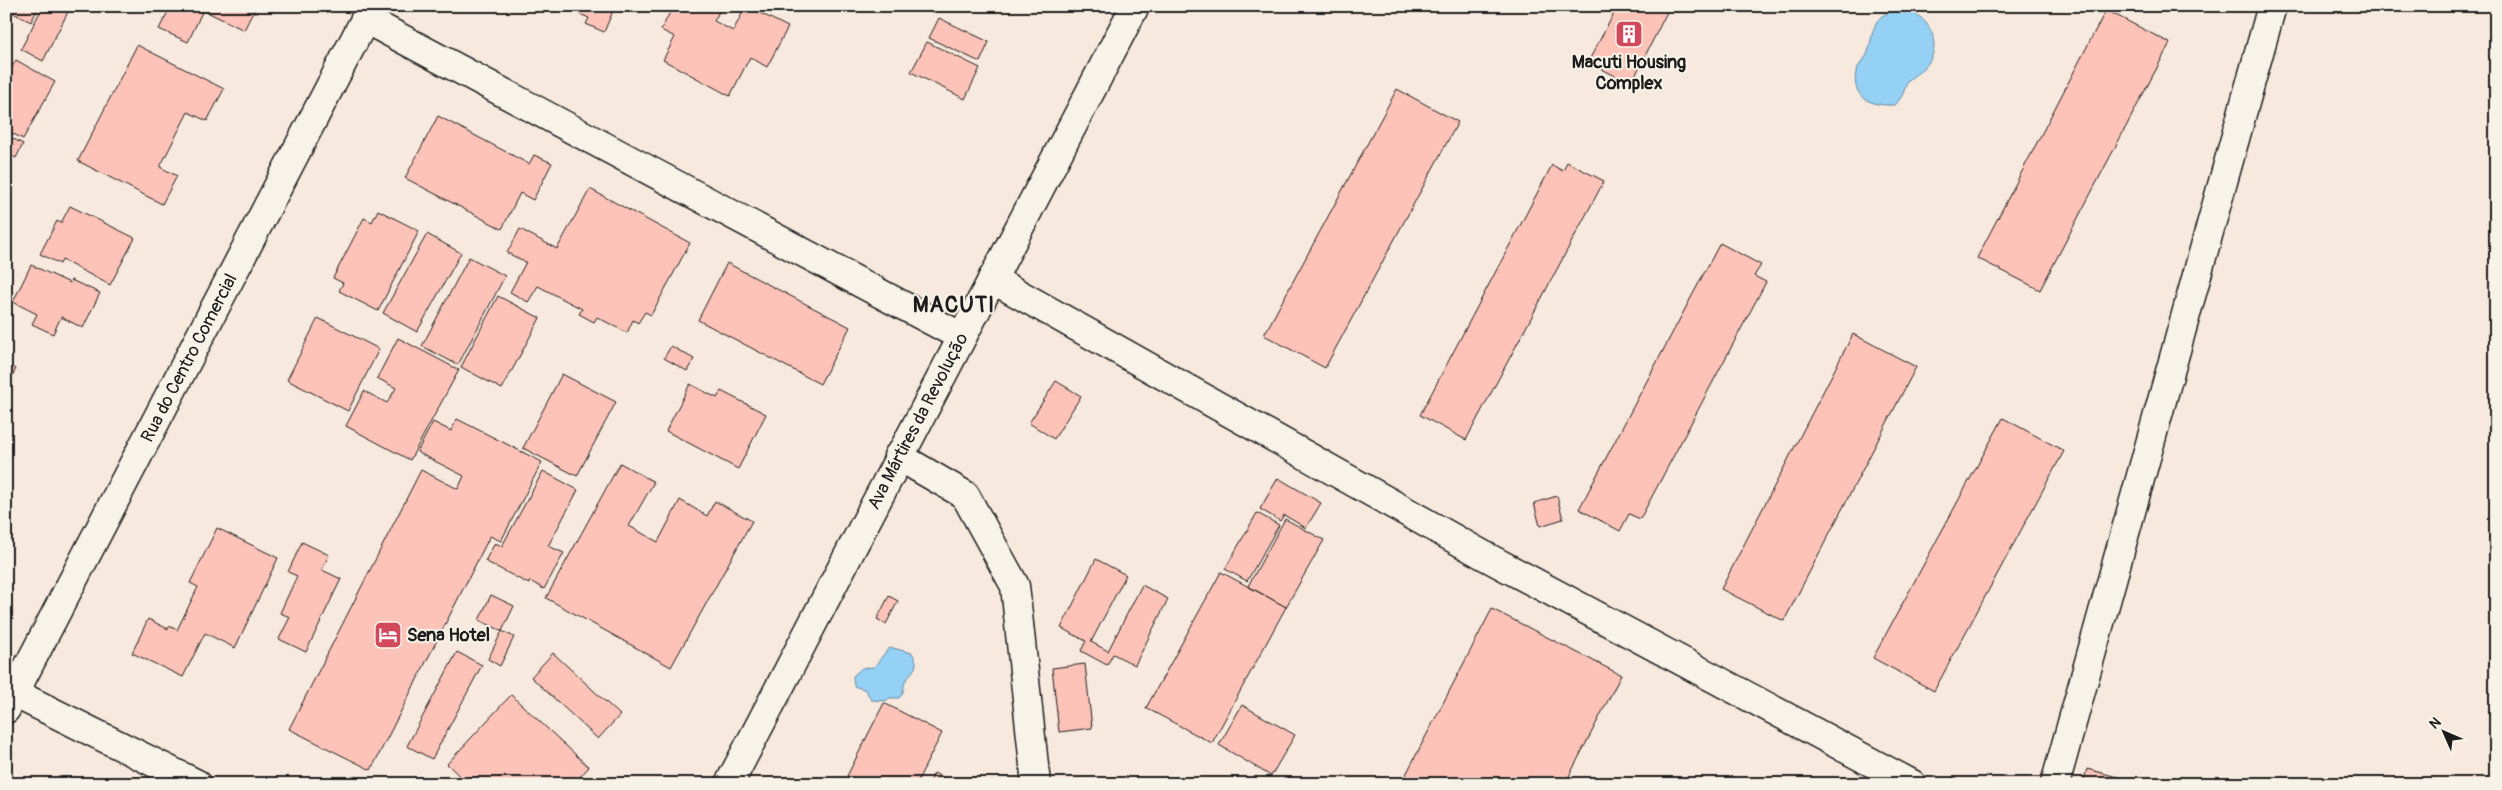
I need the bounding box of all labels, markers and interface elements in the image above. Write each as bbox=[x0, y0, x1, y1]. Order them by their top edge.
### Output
building icon: Macuti Housing Complex bbox=[1614, 19, 1644, 49]
place label: Macuti Housing Complex bbox=[1572, 51, 1686, 95]
street label: Rua do Centro Comercial bbox=[136, 270, 243, 446]
district label: MACUTI bbox=[913, 291, 995, 319]
street label: Ava Mártires da Revolução bbox=[862, 329, 974, 513]
hotel icon: Sena Hotel bbox=[373, 620, 403, 650]
place label: Sena Hotel bbox=[407, 624, 490, 647]
north arrow bbox=[2420, 708, 2470, 758]
text: N bbox=[2426, 714, 2445, 733]

